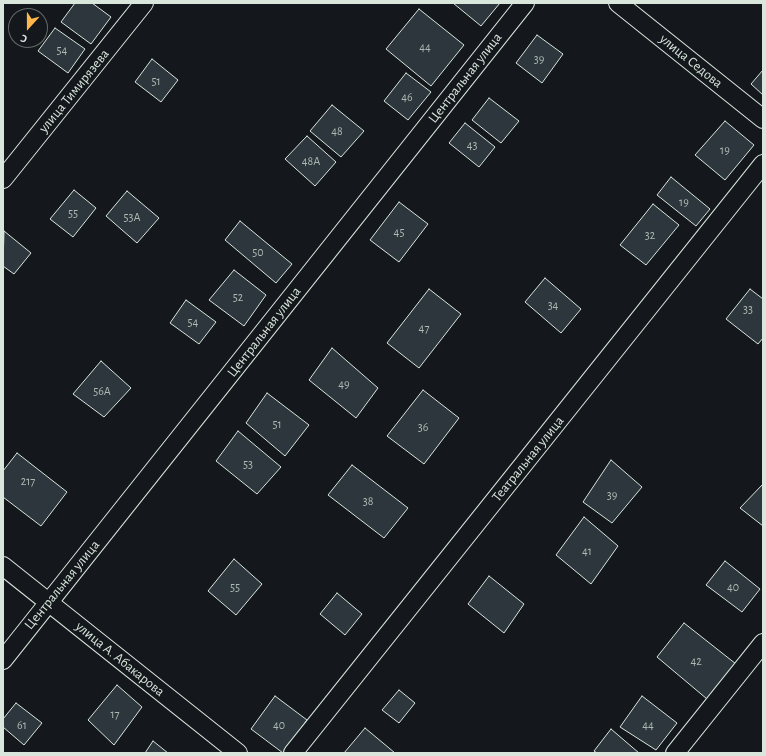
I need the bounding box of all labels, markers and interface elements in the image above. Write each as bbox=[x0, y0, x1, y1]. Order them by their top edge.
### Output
north arrow bbox=[8, 8, 48, 48]
street label: Центральная улица bbox=[424, 29, 506, 127]
street label: улица Седова bbox=[656, 30, 726, 92]
text: С bbox=[19, 33, 29, 45]
house number: 44 bbox=[419, 40, 431, 54]
house number: 54 bbox=[57, 43, 67, 57]
street label: улица Тимирязева bbox=[35, 46, 113, 136]
house number: 39 bbox=[534, 52, 544, 66]
house number: 51 bbox=[151, 74, 161, 88]
house number: 46 bbox=[401, 90, 413, 104]
house number: 48 bbox=[331, 124, 343, 138]
house number: 43 bbox=[467, 138, 477, 152]
house number: 19 bbox=[720, 143, 730, 157]
house number: 48А bbox=[302, 154, 320, 168]
house number: 19 bbox=[679, 195, 689, 209]
house number: 55 bbox=[68, 206, 78, 220]
house number: 53А bbox=[123, 210, 141, 224]
house number: 45 bbox=[394, 225, 404, 239]
house number: 32 bbox=[645, 228, 655, 242]
house number: 50 bbox=[252, 245, 264, 259]
street label: Центральная улица bbox=[223, 283, 305, 381]
house number: 52 bbox=[233, 290, 243, 304]
house number: 34 bbox=[548, 298, 558, 312]
house number: 33 bbox=[743, 302, 753, 316]
house number: 54 bbox=[188, 315, 198, 329]
house number: 47 bbox=[419, 321, 429, 335]
house number: 49 bbox=[338, 377, 350, 391]
house number: 56А bbox=[93, 384, 111, 398]
street label: Театральная улица bbox=[488, 413, 568, 505]
house number: 51 bbox=[272, 417, 282, 431]
house number: 36 bbox=[418, 420, 428, 434]
house number: 53 bbox=[243, 457, 253, 471]
house number: 217 bbox=[21, 474, 35, 488]
house number: 39 bbox=[607, 488, 617, 502]
house number: 38 bbox=[363, 494, 373, 508]
street label: Центральная улица bbox=[21, 537, 103, 633]
house number: 41 bbox=[582, 544, 592, 558]
house number: 55 bbox=[230, 580, 240, 594]
house number: 40 bbox=[727, 580, 739, 594]
street label: улица А. Абакарова bbox=[72, 618, 168, 700]
house number: 42 bbox=[690, 654, 702, 668]
house number: 17 bbox=[110, 707, 120, 721]
house number: 61 bbox=[17, 718, 27, 732]
house number: 40 bbox=[273, 718, 285, 732]
house number: 44 bbox=[642, 718, 654, 732]

